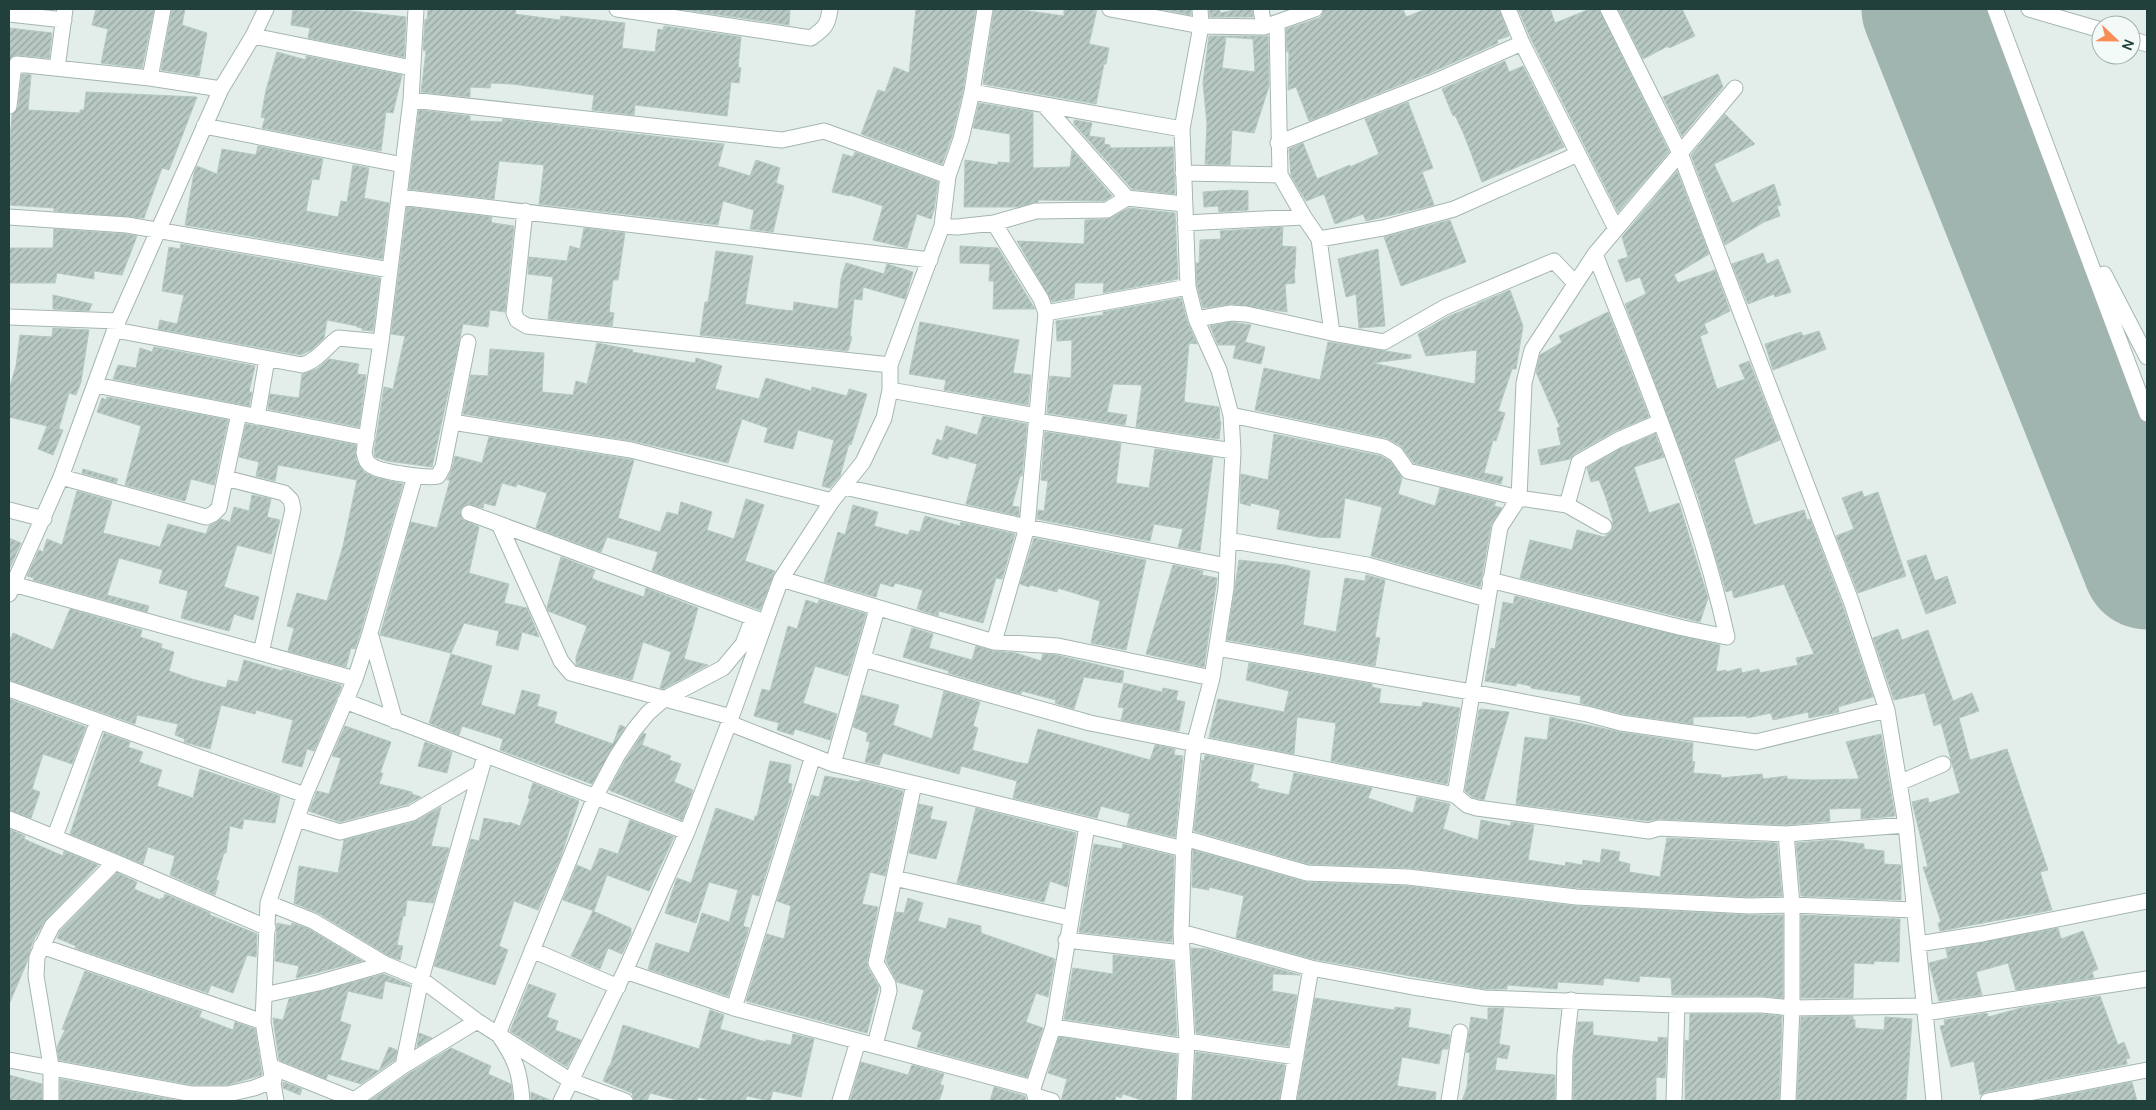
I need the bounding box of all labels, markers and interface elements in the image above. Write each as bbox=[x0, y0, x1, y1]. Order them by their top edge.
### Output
north arrow bbox=[2091, 15, 2141, 65]
text: N bbox=[2118, 37, 2139, 53]

